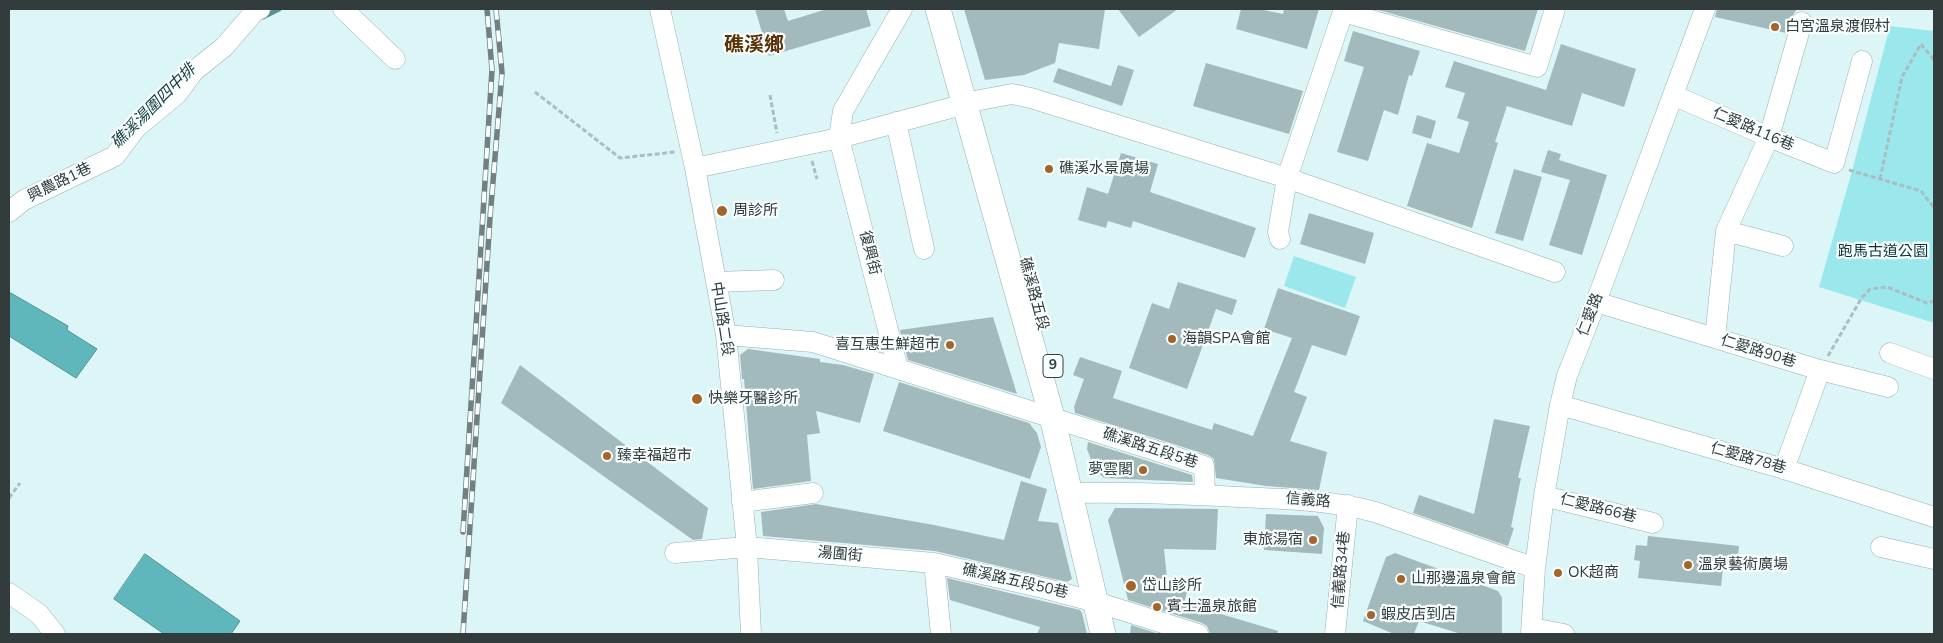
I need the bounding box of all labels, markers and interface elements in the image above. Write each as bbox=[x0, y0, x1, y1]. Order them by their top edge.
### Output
place label: 白宮溫泉渡假村 bbox=[1785, 18, 1890, 36]
marker: 白宮溫泉渡假村 bbox=[1769, 21, 1781, 33]
district label: 礁溪鄉 bbox=[724, 34, 784, 58]
water label: 礁溪湯圍四中排 bbox=[108, 61, 200, 153]
street label: 仁愛路116巷 bbox=[1709, 105, 1797, 155]
street label: 興農路1巷 bbox=[25, 160, 95, 206]
place label: 礁溪水景廣場 bbox=[1059, 160, 1149, 178]
marker: 礁溪水景廣場 bbox=[1043, 163, 1055, 175]
place label: 周診所 bbox=[733, 202, 778, 220]
marker: 周診所 bbox=[715, 204, 729, 218]
street label: 復興街 bbox=[855, 229, 883, 277]
park label: 跑馬古道公園 bbox=[1838, 243, 1928, 261]
street label: 礁溪路五段 bbox=[1015, 255, 1051, 333]
street label: 中山路二段 bbox=[706, 281, 736, 357]
street label: 仁愛路 bbox=[1575, 291, 1607, 339]
place label: 海韻SPA會館 bbox=[1182, 330, 1271, 348]
street label: 仁愛路90巷 bbox=[1718, 332, 1798, 372]
marker: 海韻SPA會館 bbox=[1166, 333, 1178, 345]
place label: 喜互惠生鮮超市 bbox=[835, 336, 940, 354]
marker: 喜互惠生鮮超市 bbox=[944, 339, 956, 351]
road number: 9 bbox=[1043, 354, 1063, 378]
place label: 快樂牙醫診所 bbox=[708, 390, 798, 408]
marker: 快樂牙醫診所 bbox=[690, 392, 704, 406]
street label: 礁溪路五段5巷 bbox=[1100, 425, 1200, 473]
street label: 仁愛路78巷 bbox=[1708, 440, 1788, 478]
place label: 臻幸福超市 bbox=[617, 447, 692, 465]
marker: 臻幸福超市 bbox=[601, 450, 613, 462]
place label: 夢雲閣 bbox=[1088, 461, 1133, 479]
marker: 夢雲閣 bbox=[1137, 464, 1149, 476]
street label: 信義路 bbox=[1285, 490, 1331, 512]
street label: 仁愛路66巷 bbox=[1558, 491, 1638, 527]
street label: 信義路34巷 bbox=[1330, 530, 1354, 610]
place label: 東旅湯宿 bbox=[1243, 531, 1303, 549]
marker: 東旅湯宿 bbox=[1307, 534, 1319, 546]
street label: 湯圍街 bbox=[817, 544, 863, 566]
place label: 溫泉藝術廣場 bbox=[1698, 556, 1788, 574]
marker: 溫泉藝術廣場 bbox=[1682, 559, 1694, 571]
street label: 礁溪路五段50巷 bbox=[960, 561, 1070, 603]
place label: OK超商 bbox=[1568, 564, 1619, 582]
marker: OK超商 bbox=[1552, 567, 1564, 579]
place label: 山那邊溫泉會館 bbox=[1411, 570, 1516, 588]
marker: 山那邊溫泉會館 bbox=[1395, 573, 1407, 585]
place label: 岱山診所 bbox=[1142, 577, 1202, 595]
marker: 岱山診所 bbox=[1124, 579, 1138, 593]
place label: 賓士溫泉旅館 bbox=[1167, 598, 1257, 616]
marker: 賓士溫泉旅館 bbox=[1151, 601, 1163, 613]
place label: 蝦皮店到店 bbox=[1381, 606, 1456, 624]
marker: 蝦皮店到店 bbox=[1365, 609, 1377, 621]

